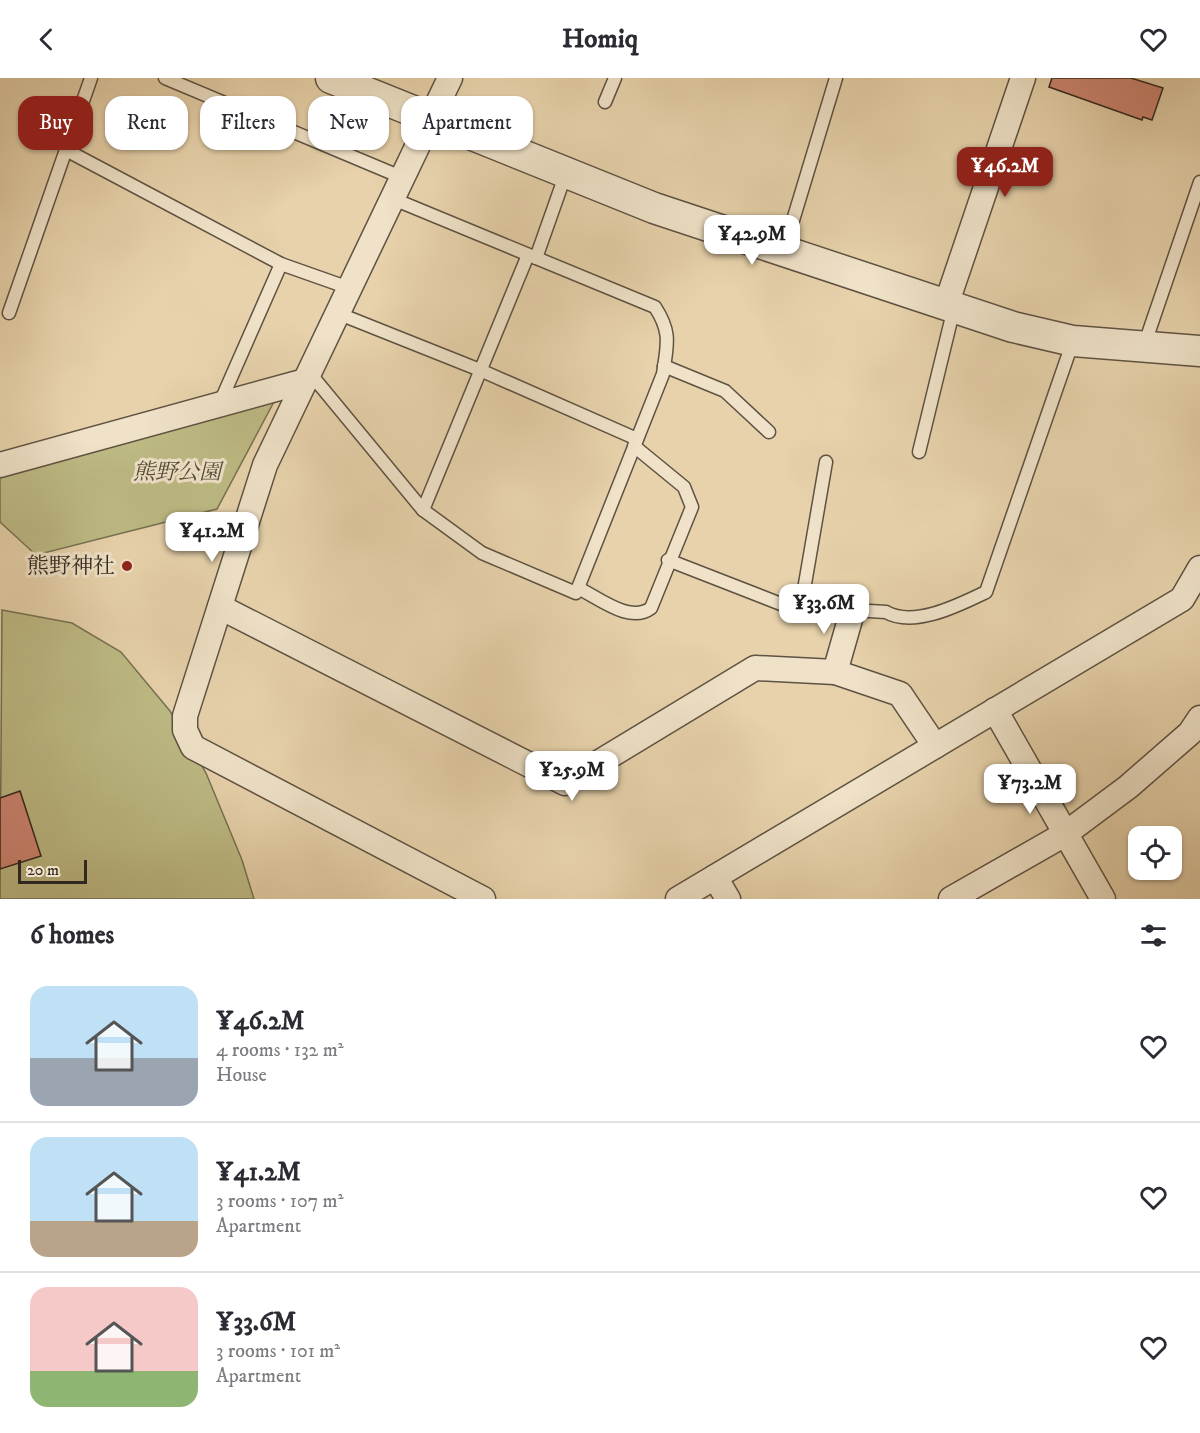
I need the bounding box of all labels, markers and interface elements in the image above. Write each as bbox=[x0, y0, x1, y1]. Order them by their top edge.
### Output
text: Homiq bbox=[562, 22, 638, 56]
icon: back bbox=[30, 23, 63, 56]
icon: heart bbox=[1137, 23, 1170, 56]
chip: Buy bbox=[18, 96, 93, 150]
chip: Rent bbox=[105, 96, 188, 150]
chip: Filters bbox=[200, 96, 296, 150]
chip: New bbox=[308, 96, 389, 150]
chip: Apartment bbox=[401, 96, 533, 150]
pin: ¥46.2M bbox=[956, 147, 1054, 198]
text: ¥46.2M bbox=[971, 154, 1039, 179]
pin: ¥42.9M bbox=[703, 215, 801, 266]
text: ¥42.9M bbox=[718, 222, 786, 247]
park label: 熊野公園 bbox=[133, 459, 224, 486]
pin: ¥41.2M bbox=[163, 512, 261, 563]
text: ¥41.2M bbox=[179, 519, 245, 544]
place label: 熊野神社 bbox=[27, 553, 115, 580]
marker: 熊野神社 bbox=[120, 559, 134, 573]
pin: ¥33.6M bbox=[775, 584, 873, 635]
text: ¥33.6M bbox=[793, 591, 855, 616]
pin: ¥25.9M bbox=[523, 751, 621, 802]
text: ¥25.9M bbox=[539, 758, 605, 783]
pin: ¥73.2M bbox=[981, 764, 1079, 815]
text: ¥73.2M bbox=[998, 771, 1062, 796]
map controls bbox=[1128, 826, 1182, 880]
button: locate bbox=[1128, 826, 1182, 880]
scale bar bbox=[18, 857, 87, 884]
text: 20 m bbox=[27, 860, 59, 880]
text: 6 homes bbox=[30, 919, 114, 952]
icon: filters bbox=[1137, 919, 1170, 952]
text: ¥46.2M bbox=[216, 1005, 305, 1038]
icon: home bbox=[78, 1010, 150, 1082]
icon: heart bbox=[1137, 1030, 1170, 1063]
text: 4 rooms · 132 m² bbox=[216, 1038, 344, 1063]
text: House bbox=[216, 1063, 267, 1088]
text: ¥41.2M bbox=[216, 1156, 301, 1189]
icon: home bbox=[78, 1161, 150, 1233]
icon: heart bbox=[1137, 1181, 1170, 1214]
text: 3 rooms · 107 m² bbox=[216, 1189, 344, 1214]
text: Apartment bbox=[216, 1214, 301, 1239]
text: ¥33.6M bbox=[216, 1306, 296, 1339]
icon: home bbox=[78, 1311, 150, 1383]
icon: heart bbox=[1137, 1331, 1170, 1364]
text: 3 rooms · 101 m² bbox=[216, 1339, 340, 1364]
text: Apartment bbox=[216, 1364, 301, 1389]

